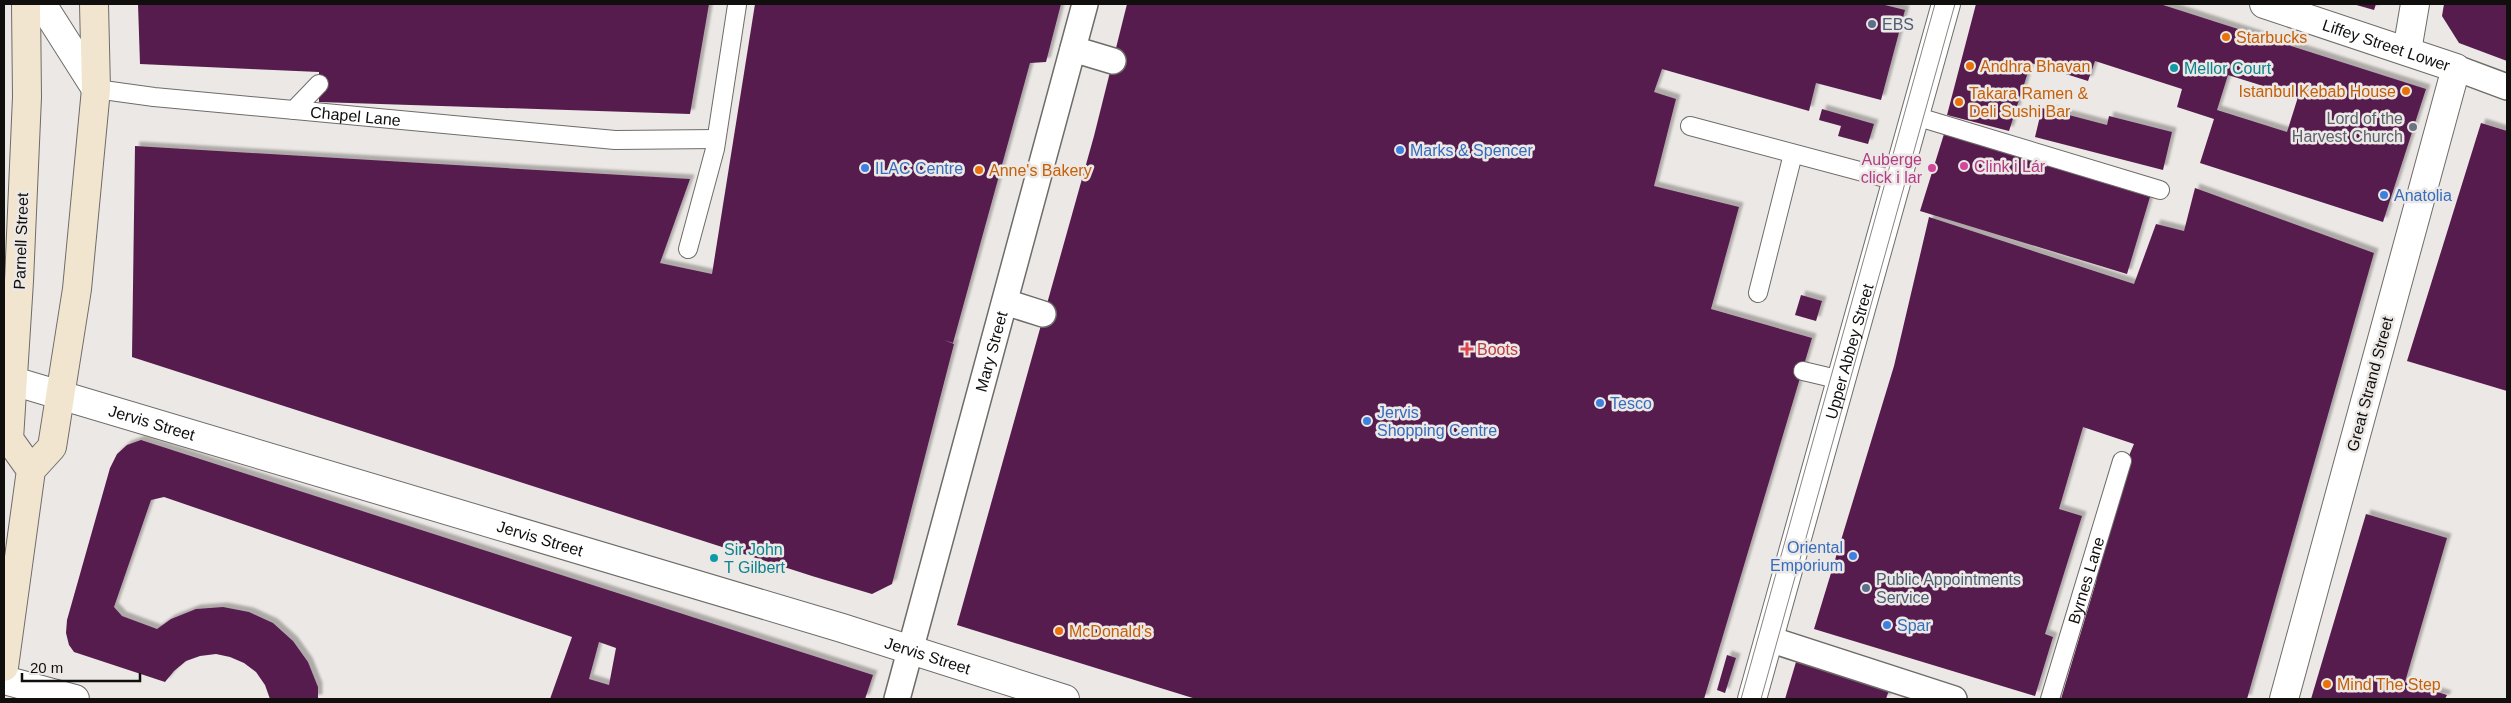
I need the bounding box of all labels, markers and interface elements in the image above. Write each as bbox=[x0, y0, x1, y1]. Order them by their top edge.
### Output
place label: EBS bbox=[1882, 16, 1914, 33]
street label: Liffey Street Lower bbox=[2321, 16, 2453, 74]
marker: EBS bbox=[1866, 18, 1878, 30]
place label: Starbucks bbox=[2236, 29, 2307, 46]
marker: Starbucks bbox=[2220, 31, 2232, 43]
place label: Andhra Bhavan bbox=[1980, 58, 2090, 75]
marker: Andhra Bhavan bbox=[1964, 60, 1976, 72]
place label: Mellor Court bbox=[2184, 60, 2272, 77]
marker: Mellor Court bbox=[2168, 62, 2180, 74]
place label: Istanbul Kebab House bbox=[2239, 83, 2396, 100]
place label: Takara Ramen & Deli Sushi Bar bbox=[1969, 85, 2088, 120]
marker: Istanbul Kebab House bbox=[2400, 85, 2412, 97]
marker: Takara Ramen & Deli Sushi Bar bbox=[1953, 96, 1965, 108]
street label: Chapel Lane bbox=[310, 103, 402, 128]
place label: Lord of the Harvest Church bbox=[2292, 110, 2403, 145]
marker: Lord of the Harvest Church bbox=[2407, 121, 2419, 133]
place label: Marks & Spencer bbox=[1410, 142, 1533, 159]
marker: Marks & Spencer bbox=[1394, 144, 1406, 156]
place label: Auberge click i lar bbox=[1861, 151, 1923, 186]
place label: Clink i Lár bbox=[1974, 158, 2046, 175]
place label: ILAC Centre bbox=[875, 160, 963, 177]
marker: Clink i Lár bbox=[1958, 160, 1970, 172]
marker: ILAC Centre bbox=[859, 162, 871, 174]
place label: Anne's Bakery bbox=[989, 162, 1092, 179]
marker: Auberge click i lar bbox=[1926, 162, 1938, 174]
marker: Anne's Bakery bbox=[973, 164, 985, 176]
place label: Anatolia bbox=[2394, 187, 2452, 204]
marker: Anatolia bbox=[2378, 189, 2390, 201]
street label: Parnell Street bbox=[11, 192, 31, 290]
street label: Upper Abbey Street bbox=[1822, 281, 1876, 421]
street label: Mary Street bbox=[972, 309, 1010, 394]
street label: Great Strand Street bbox=[2344, 314, 2396, 453]
place label: Boots bbox=[1477, 341, 1518, 358]
marker: Boots bbox=[1461, 343, 1473, 355]
place label: Tesco bbox=[1610, 395, 1652, 412]
marker: Tesco bbox=[1594, 397, 1606, 409]
street label: Jervis Street bbox=[107, 402, 198, 443]
place label: Jervis Shopping Centre bbox=[1377, 404, 1497, 439]
marker: Jervis Shopping Centre bbox=[1361, 415, 1373, 427]
street label: Jervis Street bbox=[495, 517, 586, 559]
street label: Byrnes Lane bbox=[2065, 535, 2107, 626]
place label: Oriental Emporium bbox=[1770, 539, 1843, 574]
place label: Sir John T Gilbert bbox=[724, 541, 786, 576]
marker: Oriental Emporium bbox=[1847, 550, 1859, 562]
marker: Sir John T Gilbert bbox=[708, 552, 720, 564]
place label: Public Appointments Service bbox=[1876, 571, 2021, 606]
marker: Public Appointments Service bbox=[1860, 582, 1872, 594]
place label: Spar bbox=[1897, 617, 1931, 634]
marker: Spar bbox=[1881, 619, 1893, 631]
place label: McDonald's bbox=[1069, 623, 1152, 640]
marker: McDonald's bbox=[1053, 625, 1065, 637]
street label: Jervis Street bbox=[883, 634, 973, 677]
scale bar bbox=[22, 650, 140, 682]
text: 20 m bbox=[30, 659, 63, 676]
place label: Mind The Step bbox=[2337, 676, 2441, 693]
marker: Mind The Step bbox=[2321, 678, 2333, 690]

